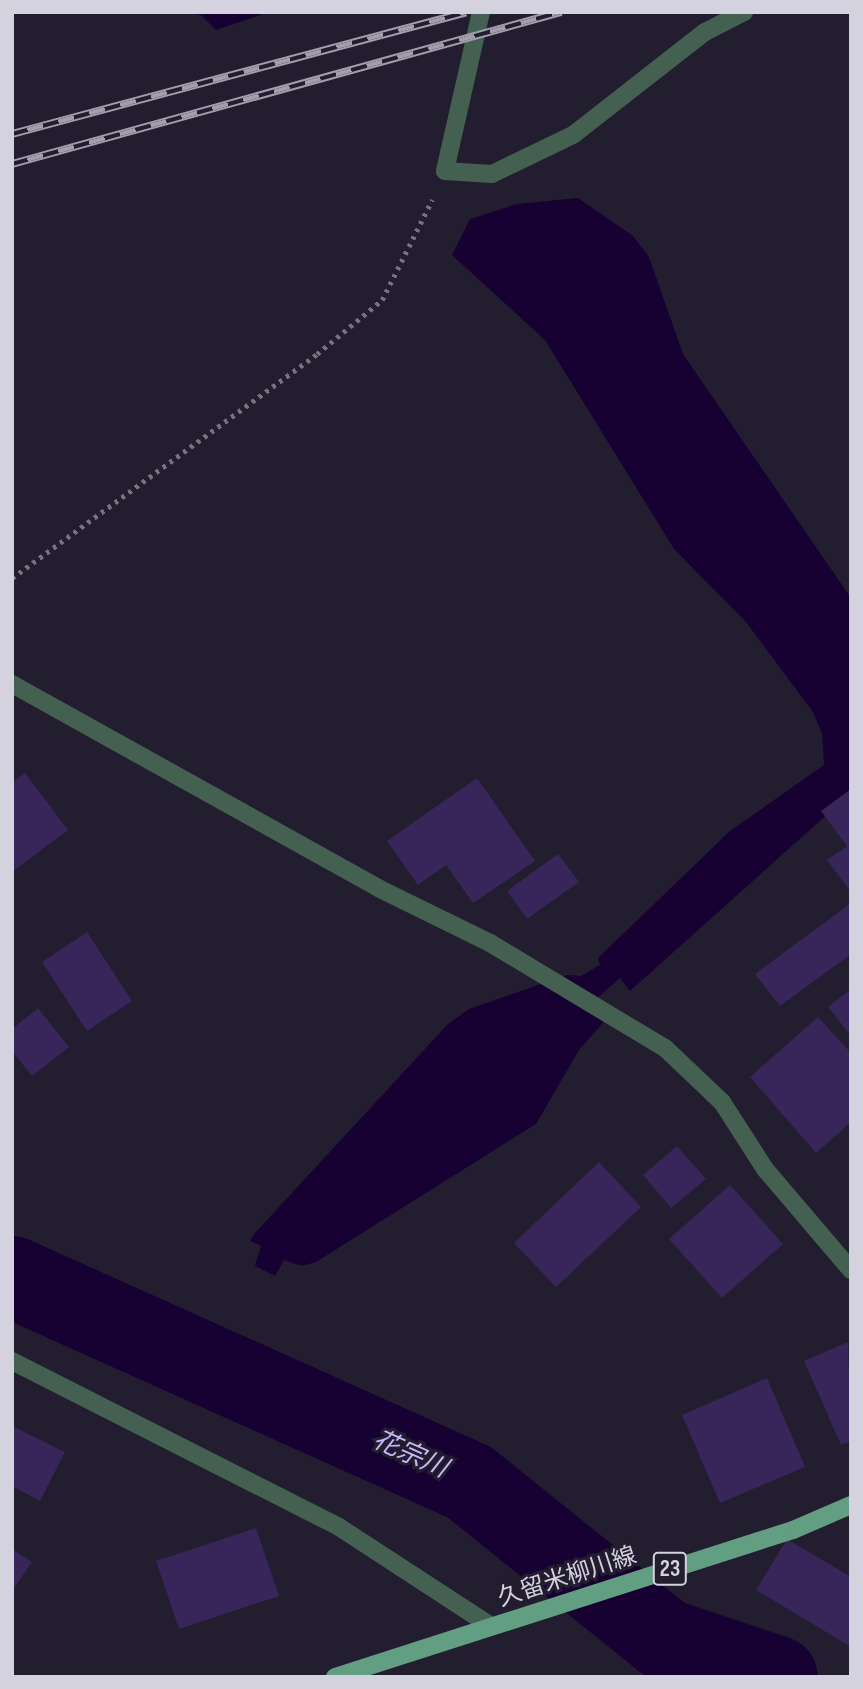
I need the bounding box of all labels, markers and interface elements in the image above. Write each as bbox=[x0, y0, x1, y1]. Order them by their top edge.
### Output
water label: 花宗川 bbox=[368, 1425, 452, 1485]
street label: 久留米柳川線 bbox=[494, 1541, 640, 1613]
road number: 23 bbox=[652, 1550, 688, 1588]

